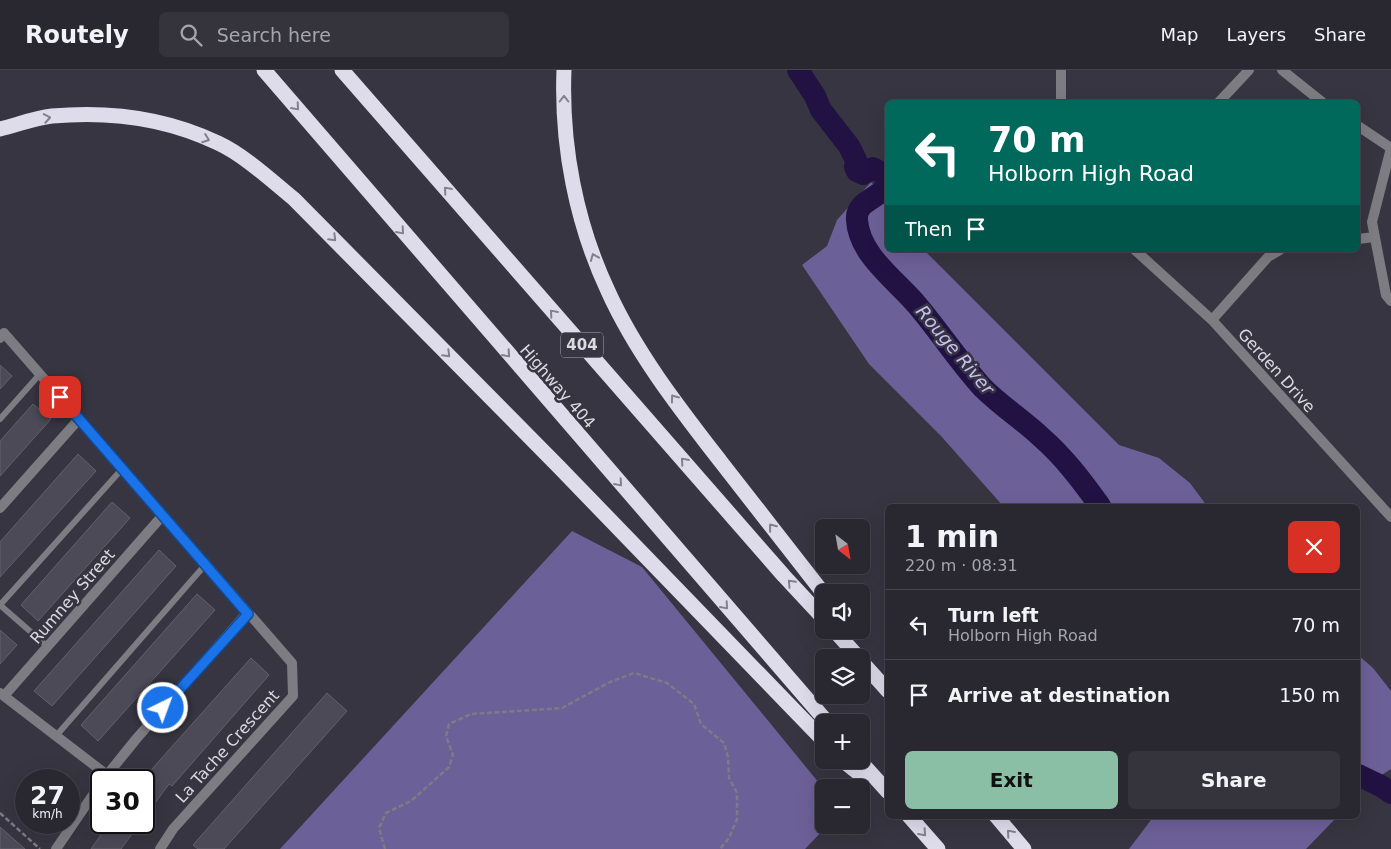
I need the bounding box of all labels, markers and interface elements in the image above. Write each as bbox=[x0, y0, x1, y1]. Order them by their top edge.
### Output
search box bbox=[159, 12, 509, 57]
text: Routely bbox=[25, 21, 129, 49]
icon: search bbox=[177, 21, 205, 49]
text: Search here bbox=[217, 24, 331, 46]
text: Map bbox=[1160, 24, 1198, 45]
text: Layers bbox=[1226, 24, 1286, 45]
text: Share bbox=[1314, 24, 1366, 45]
one-way arrow bbox=[559, 94, 569, 102]
one-way arrow bbox=[290, 101, 298, 110]
one-way arrow bbox=[43, 113, 52, 123]
icon: left bbox=[905, 120, 970, 185]
text: 70 m bbox=[988, 120, 1085, 160]
one-way arrow bbox=[201, 133, 210, 143]
text: Holborn High Road bbox=[988, 161, 1194, 186]
one-way arrow bbox=[444, 187, 452, 196]
icon: arrive bbox=[962, 215, 990, 243]
text: Then bbox=[905, 218, 952, 240]
one-way arrow bbox=[395, 225, 404, 234]
one-way arrow bbox=[327, 232, 336, 241]
one-way arrow bbox=[589, 254, 599, 262]
water label: Rouge River bbox=[912, 301, 1000, 400]
one-way arrow bbox=[550, 309, 559, 318]
street label: Gerden Drive bbox=[1234, 324, 1319, 416]
road number: 404 bbox=[561, 332, 603, 358]
street label: Highway 404 bbox=[516, 341, 599, 432]
one-way arrow bbox=[441, 348, 450, 357]
one-way arrow bbox=[501, 348, 510, 357]
pin bbox=[39, 376, 81, 418]
icon: arrive bbox=[46, 383, 74, 411]
one-way arrow bbox=[671, 395, 679, 404]
one-way arrow bbox=[681, 458, 689, 467]
one-way arrow bbox=[613, 477, 622, 486]
north arrow bbox=[815, 519, 870, 574]
map controls bbox=[815, 519, 870, 834]
text: 1 min bbox=[905, 519, 999, 554]
button: close bbox=[1288, 521, 1340, 573]
one-way arrow bbox=[769, 524, 778, 533]
street label: Rumney Street bbox=[26, 545, 119, 648]
text: 220 m · 08:31 bbox=[905, 556, 1018, 575]
one-way arrow bbox=[788, 580, 797, 589]
button: sound bbox=[815, 584, 870, 639]
one-way arrow bbox=[719, 600, 728, 609]
text: Turn left bbox=[948, 604, 1039, 626]
icon: left bbox=[905, 611, 933, 639]
text: 70 m bbox=[1291, 614, 1340, 636]
text: Holborn High Road bbox=[948, 626, 1098, 645]
button: layers bbox=[815, 649, 870, 704]
position arrow bbox=[136, 681, 188, 733]
icon: arrive bbox=[905, 681, 933, 709]
text: Arrive at destination bbox=[948, 684, 1170, 706]
text: 150 m bbox=[1279, 684, 1340, 706]
street label: La Tache Crescent bbox=[172, 686, 283, 807]
button: + bbox=[815, 714, 870, 769]
button: Exit bbox=[905, 751, 1118, 809]
button: Share bbox=[1128, 751, 1340, 809]
speed limit sign: 30 bbox=[90, 769, 155, 834]
button: − bbox=[815, 779, 870, 834]
text: 27 bbox=[30, 781, 65, 810]
text: km/h bbox=[32, 807, 63, 821]
one-way arrow bbox=[918, 827, 927, 836]
one-way arrow bbox=[1007, 829, 1016, 838]

